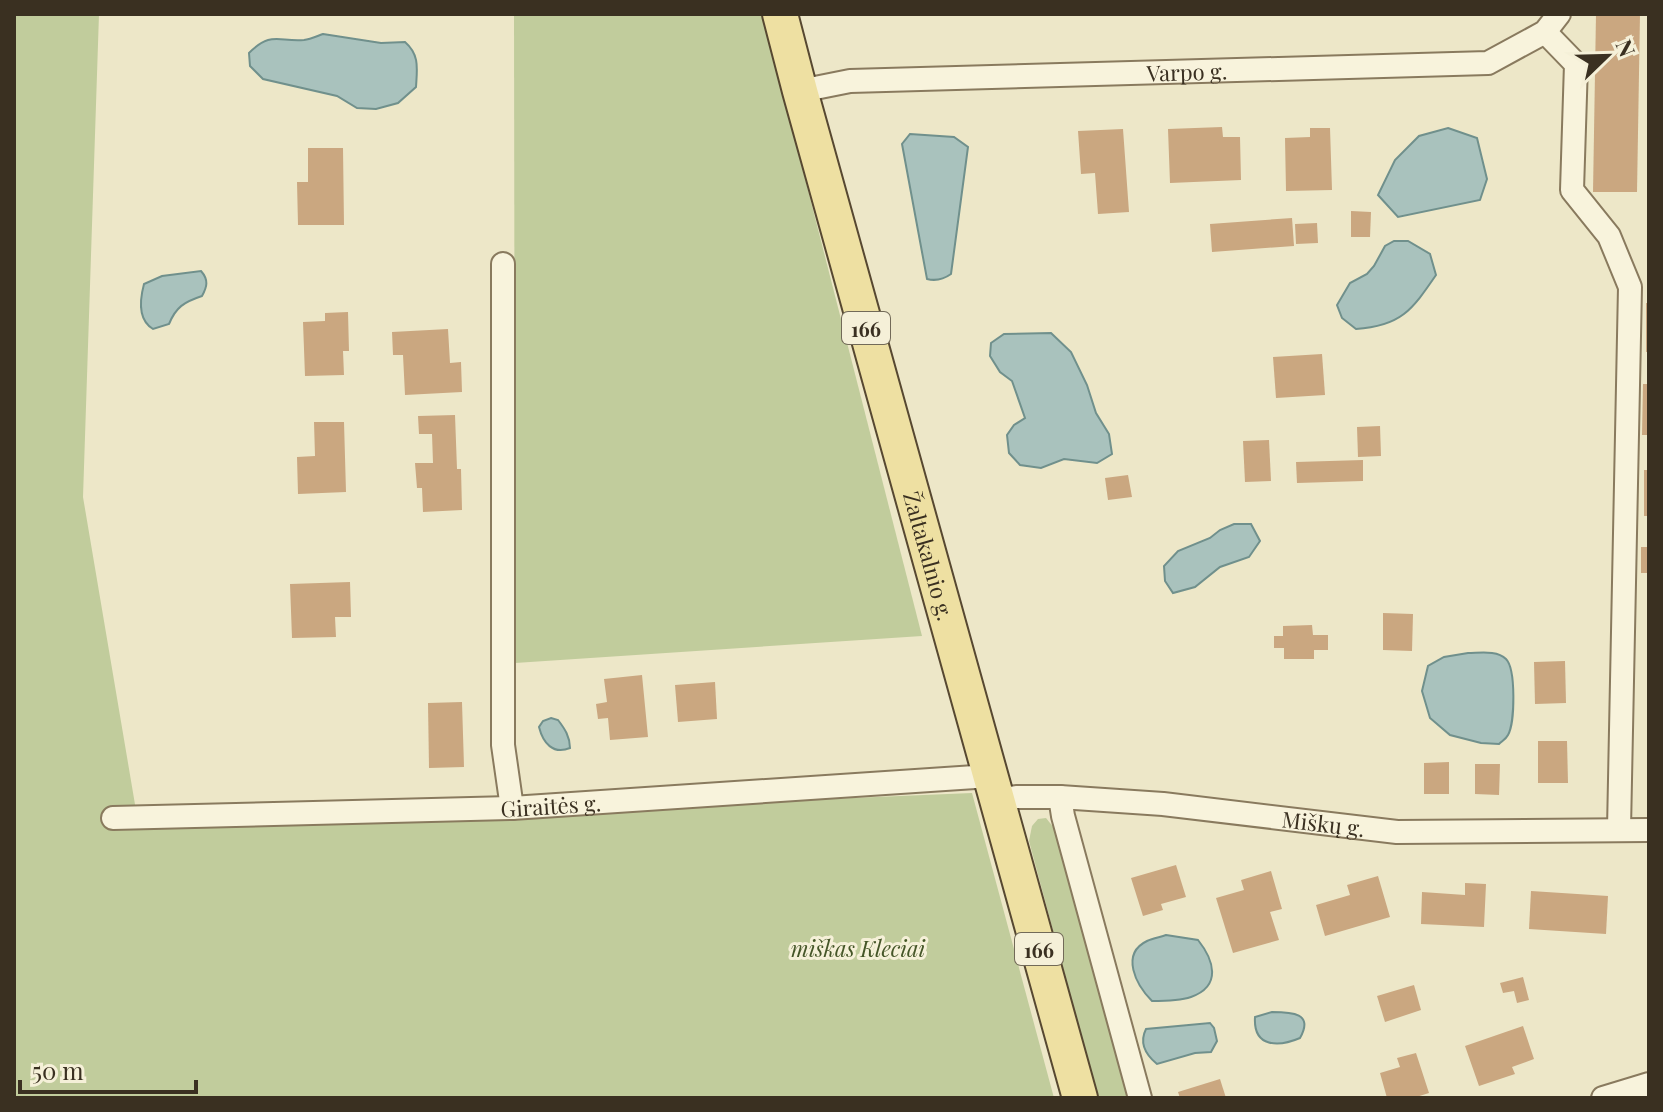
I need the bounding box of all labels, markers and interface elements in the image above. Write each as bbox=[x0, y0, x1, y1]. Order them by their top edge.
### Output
north arrow bbox=[1567, 16, 1647, 96]
text: N bbox=[1609, 35, 1643, 61]
street label: Varpo g. bbox=[1145, 55, 1228, 88]
road number: 166 bbox=[842, 312, 890, 344]
street label: Žaltakalnio g. bbox=[897, 488, 961, 624]
street label: Giraitės g. bbox=[500, 787, 602, 823]
street label: Miškų g. bbox=[1280, 803, 1366, 843]
park label: miškas Kleciai bbox=[791, 933, 925, 963]
road number: 166 bbox=[1015, 933, 1063, 965]
scale bar bbox=[20, 1044, 196, 1094]
text: 50 m bbox=[32, 1054, 84, 1086]

